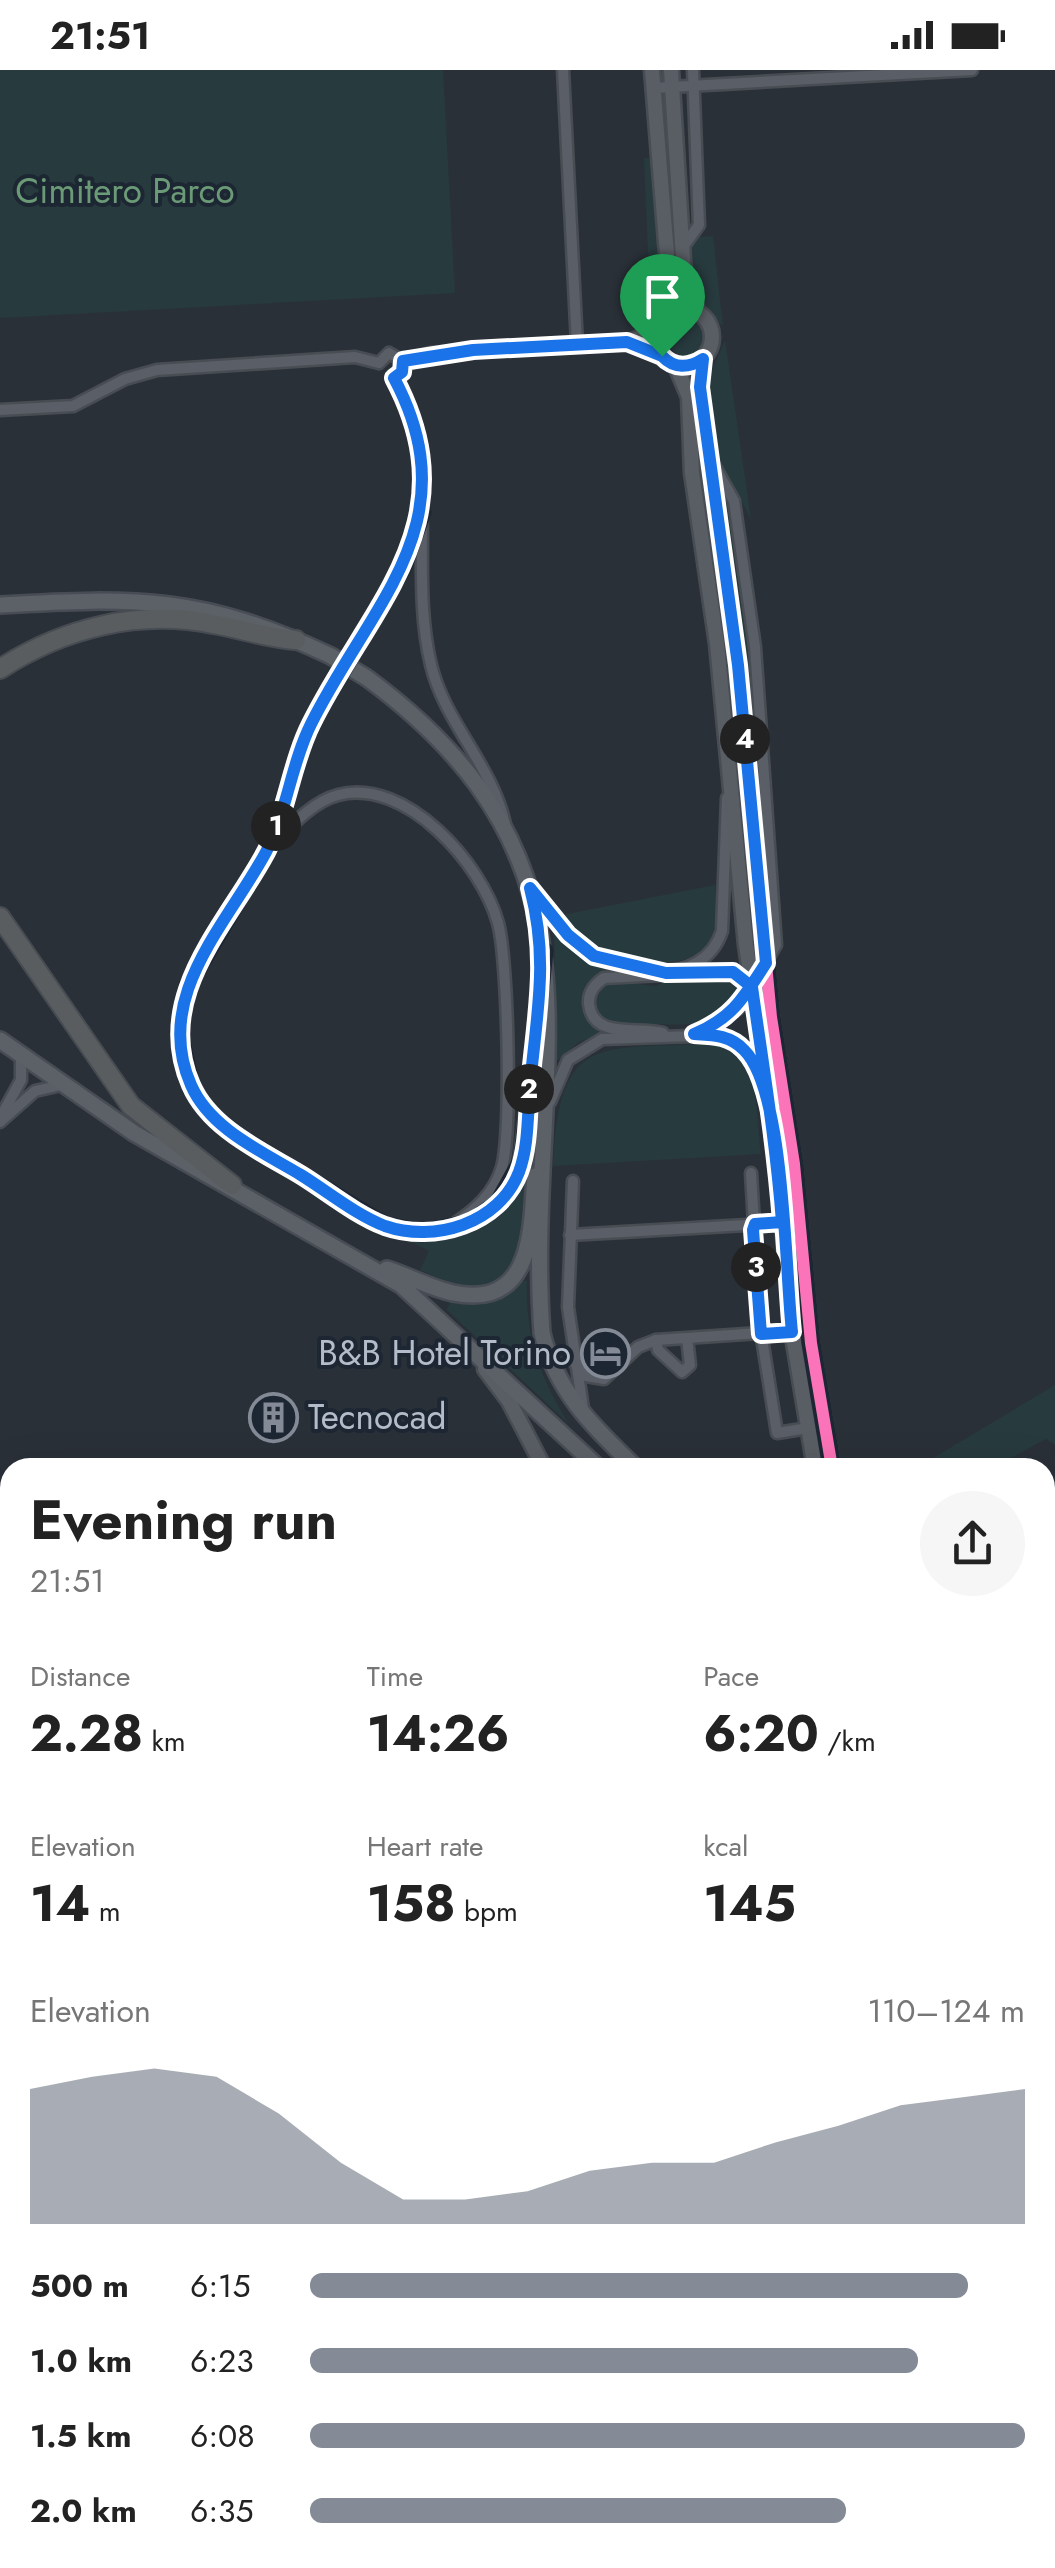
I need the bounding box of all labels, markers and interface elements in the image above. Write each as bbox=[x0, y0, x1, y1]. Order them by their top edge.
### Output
text: 21:51 bbox=[50, 8, 150, 63]
park label: Cimitero Parco bbox=[15, 166, 235, 216]
pin bbox=[620, 254, 705, 357]
icon: arrive bbox=[635, 269, 690, 324]
pin: 4 bbox=[720, 714, 770, 764]
text: 4 bbox=[735, 718, 755, 759]
pin: 1 bbox=[251, 801, 301, 851]
text: 1 bbox=[269, 805, 283, 846]
pin: 2 bbox=[504, 1064, 554, 1114]
text: 2 bbox=[520, 1068, 538, 1109]
pin: 3 bbox=[731, 1242, 781, 1292]
text: 3 bbox=[747, 1246, 765, 1287]
hotel icon: B&B Hotel Torino bbox=[580, 1327, 632, 1379]
place label: B&B Hotel Torino bbox=[318, 1328, 571, 1378]
building icon: Tecnocad bbox=[247, 1391, 299, 1443]
place label: Tecnocad bbox=[308, 1392, 447, 1442]
text: Evening run bbox=[30, 1480, 337, 1560]
button: share bbox=[920, 1491, 1025, 1596]
text: 21:51 bbox=[30, 1558, 105, 1604]
text: Distance bbox=[30, 1656, 130, 1697]
text: Time bbox=[367, 1656, 423, 1697]
text: Pace bbox=[703, 1656, 759, 1697]
text: 2.28 bbox=[30, 1697, 143, 1770]
text: 14:26 bbox=[367, 1697, 509, 1770]
text: 6:20 bbox=[703, 1697, 819, 1770]
text: km bbox=[143, 1721, 186, 1762]
text: /km bbox=[819, 1721, 876, 1762]
text: Elevation bbox=[30, 1826, 136, 1867]
text: Heart rate bbox=[367, 1826, 484, 1867]
text: kcal bbox=[703, 1826, 749, 1867]
text: 14 bbox=[30, 1867, 90, 1940]
text: 158 bbox=[367, 1867, 456, 1940]
text: 145 bbox=[703, 1867, 796, 1940]
text: m bbox=[90, 1891, 121, 1932]
text: bpm bbox=[456, 1891, 518, 1932]
text: Elevation bbox=[30, 1988, 151, 2034]
text: 110–124 m bbox=[867, 1988, 1025, 2034]
text: 500 m bbox=[30, 2263, 129, 2309]
text: 6:15 bbox=[190, 2263, 250, 2309]
text: 1.0 km bbox=[30, 2338, 132, 2384]
text: 6:23 bbox=[190, 2338, 254, 2384]
text: 1.5 km bbox=[30, 2413, 132, 2459]
text: 6:08 bbox=[190, 2413, 255, 2459]
text: 2.0 km bbox=[30, 2488, 137, 2534]
text: 6:35 bbox=[190, 2488, 254, 2534]

